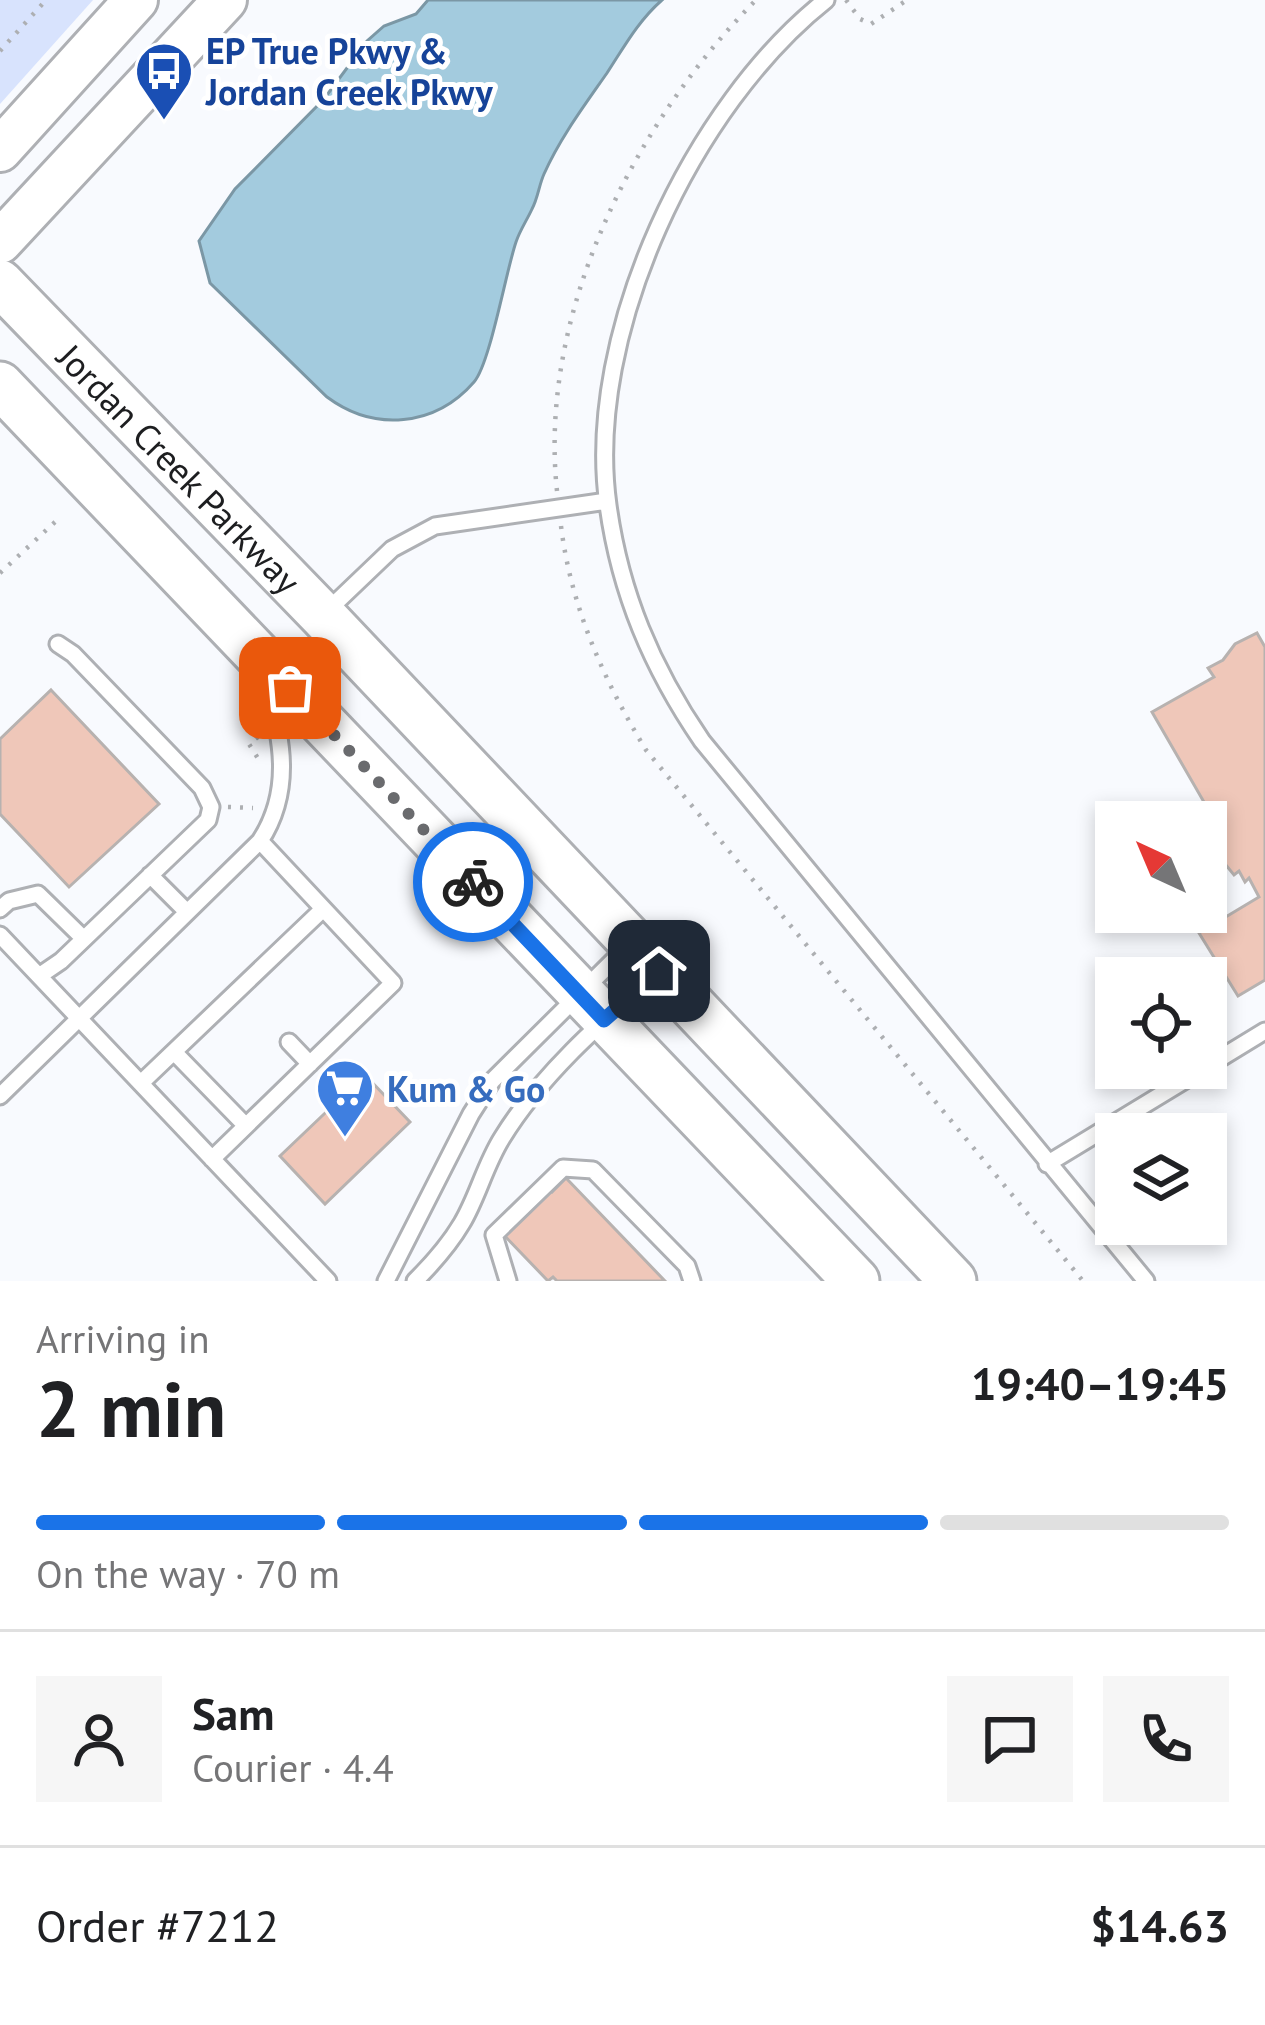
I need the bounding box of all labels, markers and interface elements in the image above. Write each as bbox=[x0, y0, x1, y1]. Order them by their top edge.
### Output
place label: EP True Pkwy & Jordan Creek Pkwy bbox=[205, 27, 493, 115]
bus stop icon: EP True Pkwy & Jordan Creek Pkwy bbox=[133, 40, 195, 122]
street label: Jordan Creek Parkway bbox=[46, 332, 312, 603]
pin bbox=[239, 637, 341, 739]
icon: bag bbox=[257, 655, 323, 721]
north arrow bbox=[1095, 801, 1227, 933]
map controls bbox=[1095, 801, 1227, 1245]
courier bbox=[413, 822, 533, 942]
icon: bike bbox=[440, 849, 506, 915]
pin bbox=[608, 920, 710, 1022]
icon: home bbox=[626, 938, 692, 1004]
button: locate bbox=[1095, 957, 1227, 1089]
supermarket icon: Kum & Go bbox=[314, 1057, 376, 1139]
place label: Kum & Go bbox=[387, 1065, 545, 1112]
button: layers bbox=[1095, 1113, 1227, 1245]
text: Arriving in bbox=[36, 1313, 210, 1364]
text: 19:40–19:45 bbox=[971, 1354, 1229, 1412]
text: 2 min bbox=[36, 1358, 226, 1459]
text: On the way · 70 m bbox=[36, 1548, 340, 1599]
button: person bbox=[36, 1676, 162, 1802]
button: chat bbox=[947, 1676, 1073, 1802]
button: phone bbox=[1103, 1676, 1229, 1802]
text: Sam bbox=[192, 1684, 274, 1742]
text: Courier · 4.4 bbox=[192, 1742, 394, 1793]
text: Order #7212 bbox=[36, 1896, 279, 1954]
text: $14.63 bbox=[1090, 1896, 1229, 1954]

